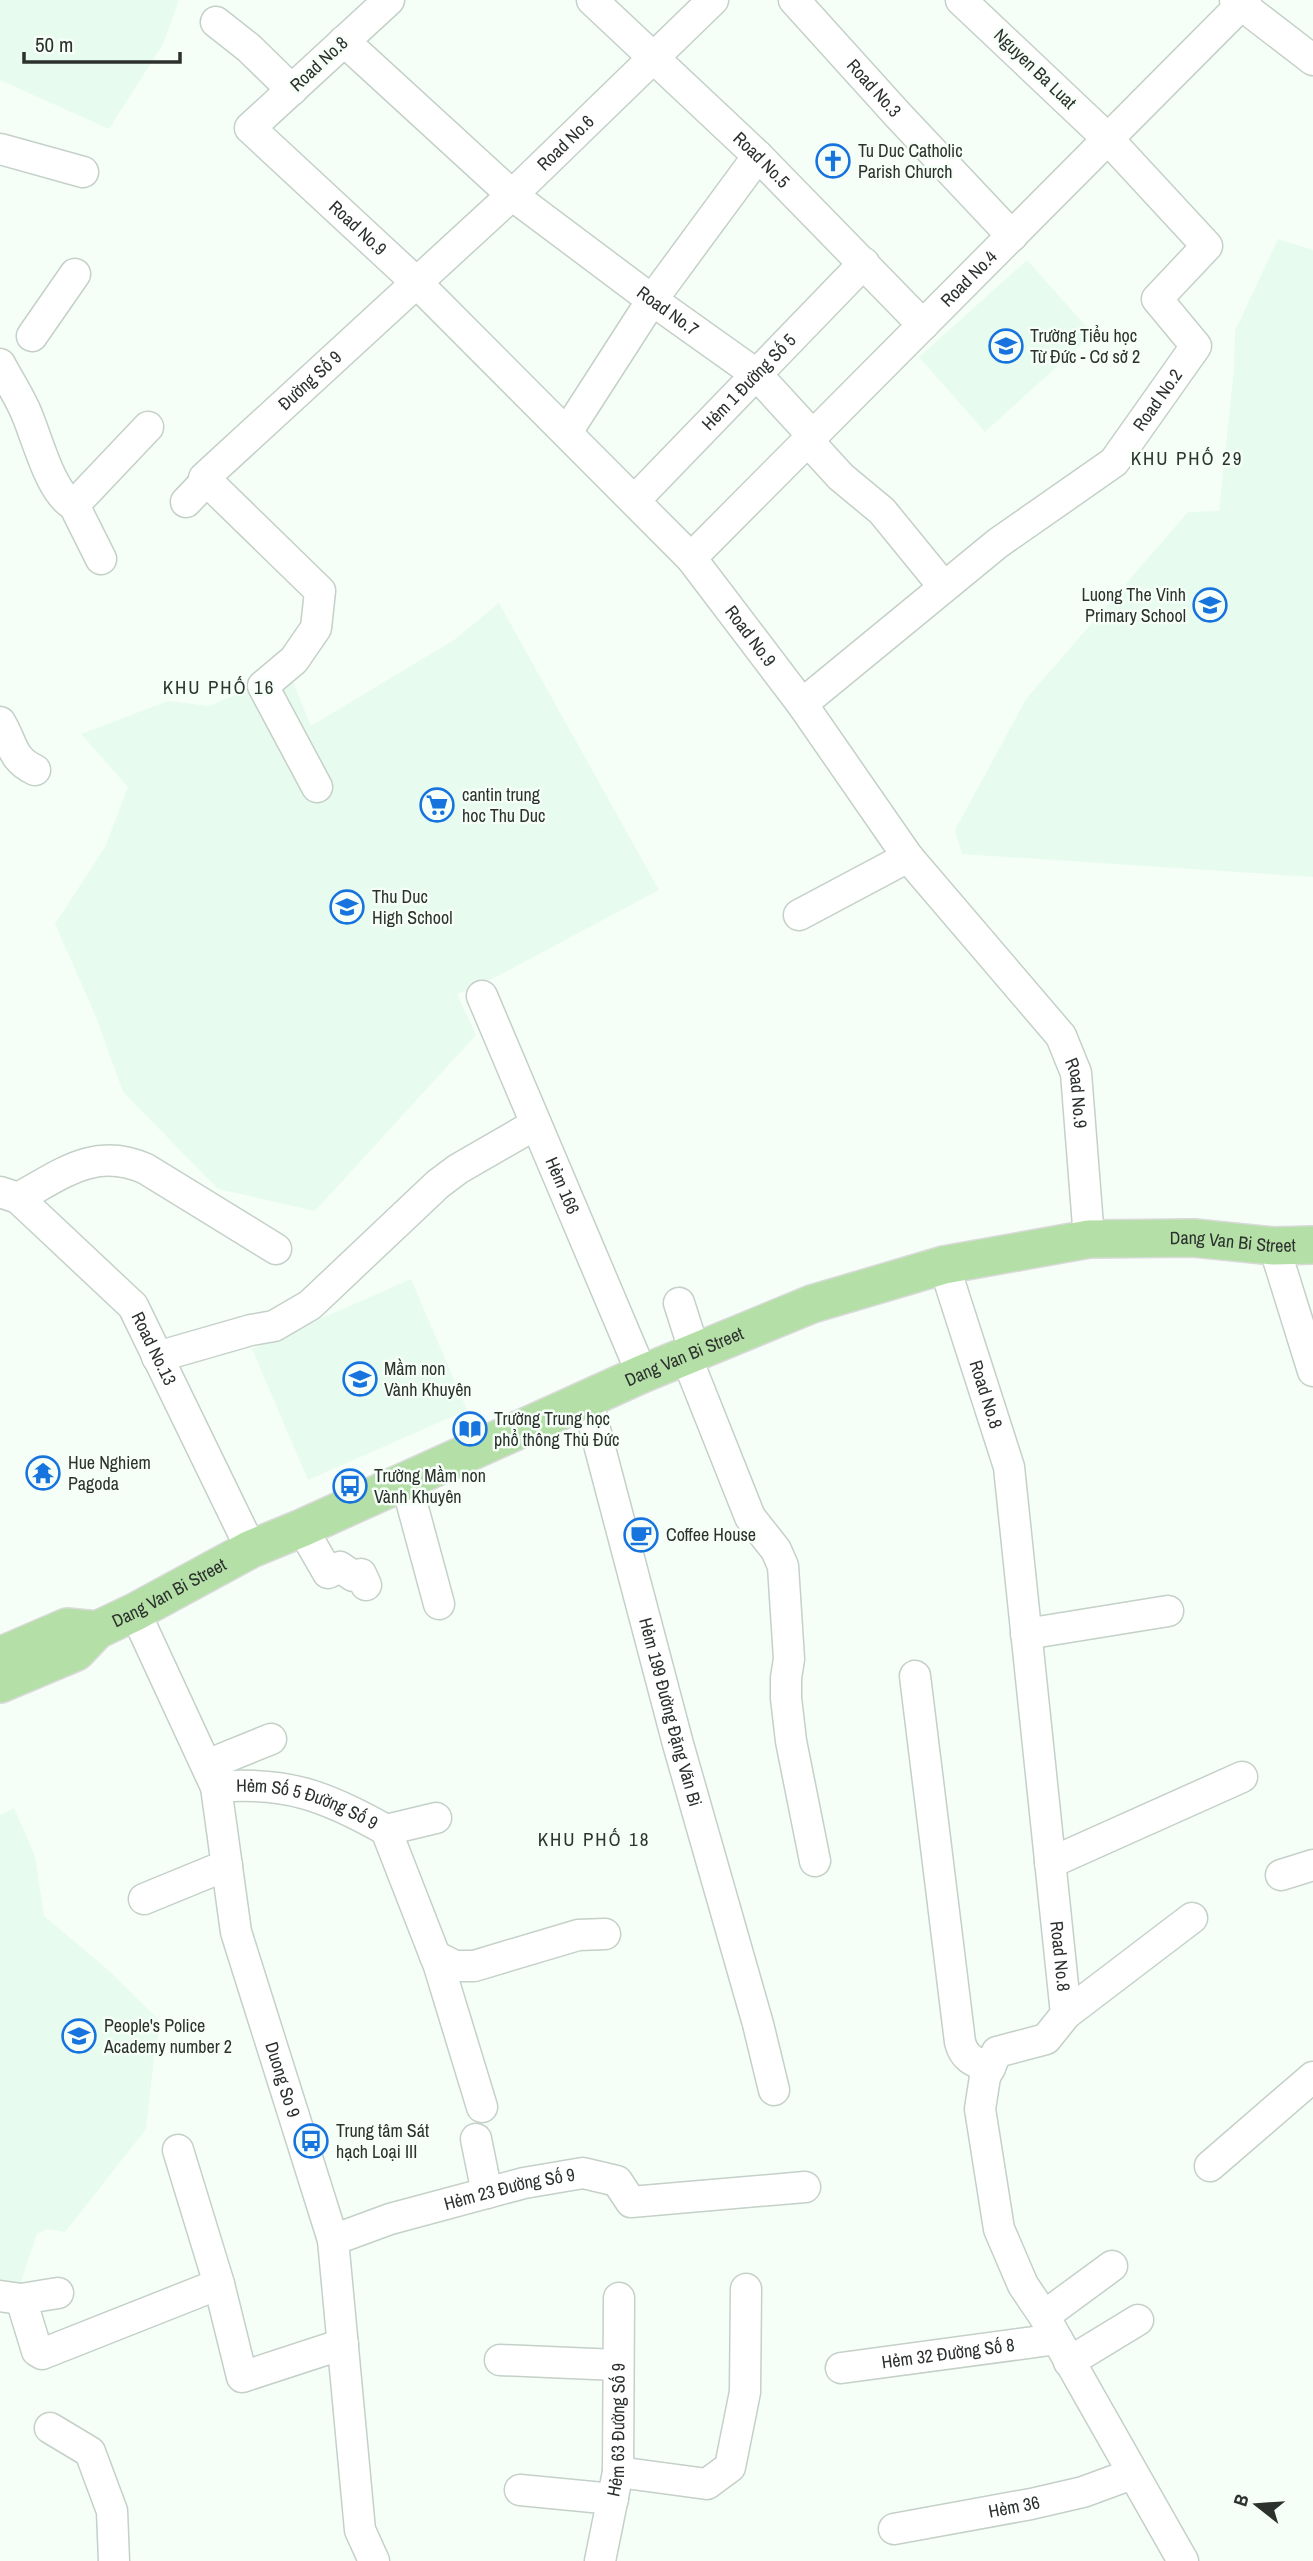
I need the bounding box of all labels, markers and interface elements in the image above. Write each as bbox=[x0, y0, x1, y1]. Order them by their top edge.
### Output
scale bar bbox=[24, 21, 180, 65]
street label: Nguyen Ba Luat bbox=[989, 23, 1082, 114]
text: 50 m bbox=[35, 30, 73, 59]
street label: Road No.8 bbox=[284, 30, 353, 97]
street label: Road No.3 bbox=[841, 53, 907, 123]
street label: Road No.6 bbox=[531, 109, 599, 176]
street label: Road No.5 bbox=[728, 126, 796, 193]
place label: Tu Duc Catholic Parish Church bbox=[858, 138, 963, 184]
church icon: Tu Duc Catholic Parish Church bbox=[814, 142, 852, 180]
street label: Road No.9 bbox=[324, 194, 393, 261]
street label: Road No.4 bbox=[935, 244, 1002, 312]
street label: Road No.7 bbox=[632, 280, 704, 341]
place label: Trường Tiểu học Từ Đức - Cơ sở 2 bbox=[1030, 323, 1140, 369]
school or university icon: Trường Tiểu học Từ Đức - Cơ sở 2 bbox=[987, 327, 1025, 365]
street label: Hẻm 1 Đường Số 5 bbox=[696, 328, 801, 436]
street label: Đường Số 9 bbox=[273, 345, 347, 416]
street label: Road No.2 bbox=[1127, 364, 1188, 436]
district label: KHU PHỐ 29 bbox=[1131, 445, 1243, 471]
place label: Luong The Vinh Primary School bbox=[1081, 582, 1186, 628]
school or university icon: Luong The Vinh Primary School bbox=[1191, 586, 1229, 624]
street label: Road No.9 bbox=[719, 600, 782, 671]
district label: KHU PHỐ 16 bbox=[163, 674, 275, 700]
place label: cantin trung hoc Thu Duc bbox=[462, 782, 545, 828]
supermarket icon: cantin trung hoc Thu Duc bbox=[418, 786, 456, 824]
place label: Thu Duc High School bbox=[372, 884, 452, 930]
school or university icon: Thu Duc High School bbox=[328, 888, 366, 926]
street label: Road No.9 bbox=[1059, 1054, 1093, 1129]
street label: Hẻm 166 bbox=[540, 1153, 586, 1218]
street label: Dang Van Bi Street bbox=[1170, 1225, 1296, 1258]
street label: Road No.13 bbox=[126, 1307, 183, 1389]
street label: Dang Van Bi Street bbox=[621, 1321, 747, 1392]
place label: Mầm non Vành Khuyên bbox=[384, 1356, 472, 1402]
street label: Road No.8 bbox=[963, 1357, 1009, 1432]
school or university icon: Mầm non Vành Khuyên bbox=[341, 1360, 379, 1398]
place label: Trường Trung học phổ thông Thủ Đức bbox=[494, 1406, 619, 1452]
library icon: Trường Trung học phổ thông Thủ Đức bbox=[451, 1410, 489, 1448]
place label: Hue Nghiem Pagoda bbox=[68, 1450, 151, 1496]
temple icon: Hue Nghiem Pagoda bbox=[24, 1454, 62, 1492]
place label: Trường Mầm non Vành Khuyên bbox=[374, 1463, 486, 1509]
bus stop icon: Trường Mầm non Vành Khuyên bbox=[331, 1467, 369, 1505]
cafe icon: Coffee House bbox=[622, 1516, 660, 1554]
place label: Coffee House bbox=[666, 1522, 756, 1547]
street label: Dang Van Bi Street bbox=[108, 1552, 231, 1633]
street label: Hẻm 199 Đường Đặng Văn Bi bbox=[633, 1615, 708, 1809]
street label: Hẻm Số 5 Đường Số 9 bbox=[236, 1773, 383, 1835]
district label: KHU PHỐ 18 bbox=[538, 1826, 650, 1852]
street label: Road No.8 bbox=[1044, 1920, 1077, 1993]
place label: People's Police Academy number 2 bbox=[103, 2013, 232, 2059]
school or university icon: People's Police Academy number 2 bbox=[60, 2017, 98, 2055]
street label: Duong So 9 bbox=[259, 2039, 307, 2120]
place label: Trung tâm Sát hạch Loại III bbox=[336, 2118, 429, 2164]
bus stop icon: Trung tâm Sát hạch Loại III bbox=[292, 2122, 330, 2160]
street label: Hẻm 23 Đường Số 9 bbox=[441, 2162, 577, 2216]
street label: Hẻm 32 Đường Số 8 bbox=[880, 2332, 1016, 2374]
street label: Hẻm 63 Đường Số 9 bbox=[600, 2363, 631, 2499]
north arrow bbox=[1222, 2470, 1292, 2540]
street label: Hẻm 36 bbox=[986, 2489, 1042, 2524]
text: B bbox=[1227, 2491, 1255, 2509]

